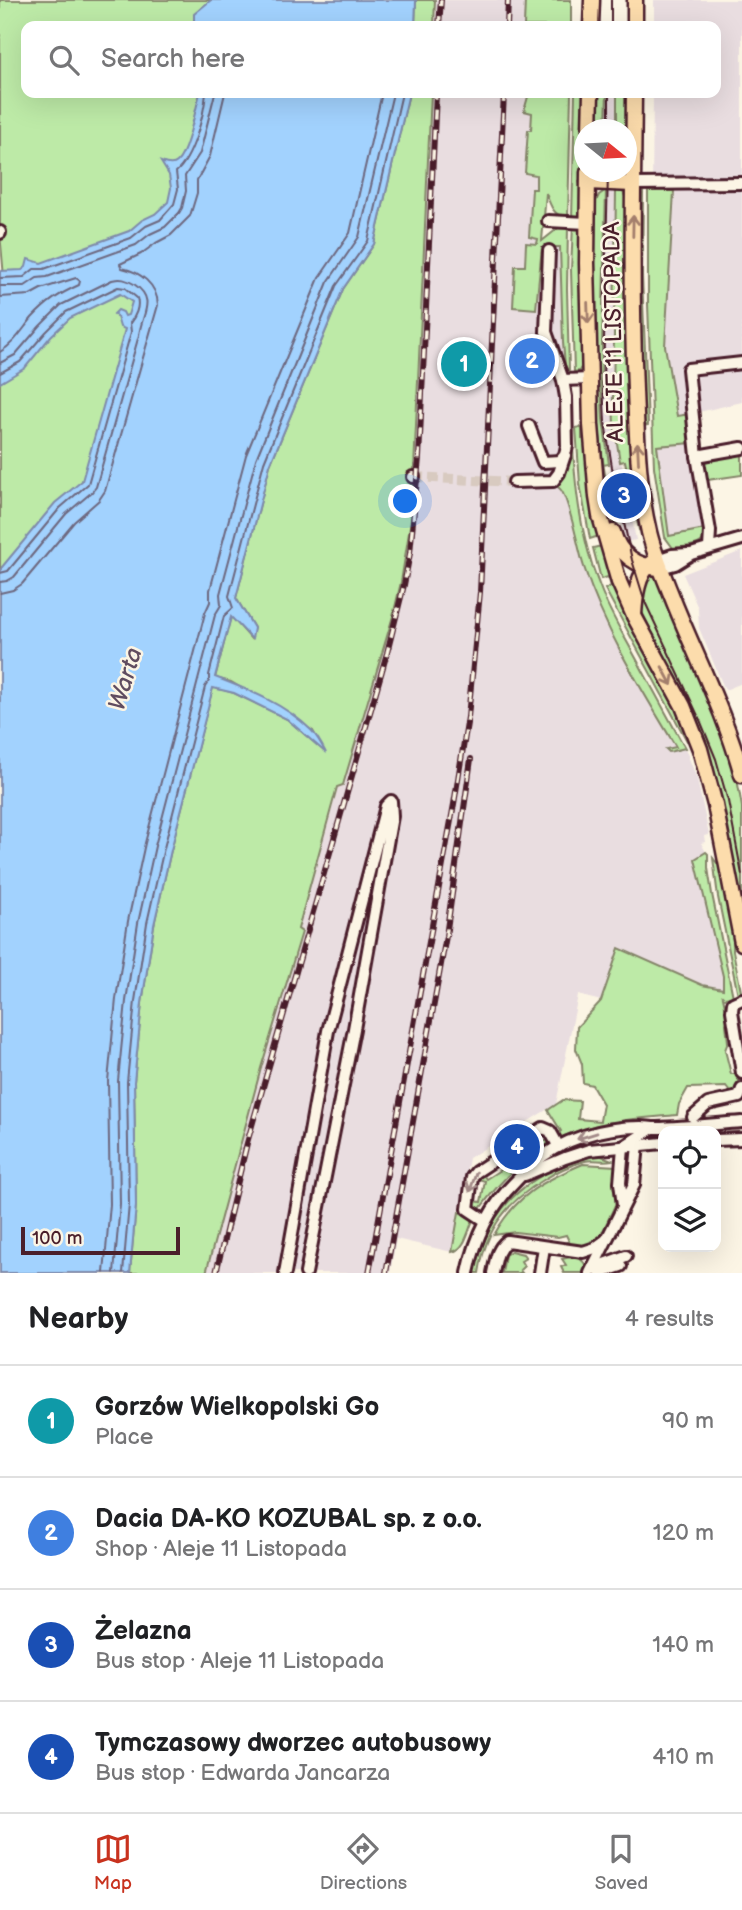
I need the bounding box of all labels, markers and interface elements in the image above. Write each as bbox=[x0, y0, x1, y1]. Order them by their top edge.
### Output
search box bbox=[21, 21, 721, 98]
icon: search bbox=[45, 41, 83, 79]
text: Search here bbox=[101, 44, 245, 75]
north arrow bbox=[574, 119, 637, 182]
one-way arrow bbox=[626, 215, 639, 238]
street label: ALEJE 11 LISTOPADA bbox=[598, 220, 630, 443]
one-way arrow bbox=[581, 301, 595, 324]
pin: 2 bbox=[509, 335, 555, 387]
pin: 1 bbox=[441, 338, 487, 390]
one-way arrow bbox=[632, 442, 645, 465]
pin: 3 bbox=[601, 470, 647, 522]
your location bbox=[388, 484, 422, 518]
water label: Warta bbox=[102, 644, 149, 714]
one-way arrow bbox=[661, 665, 674, 686]
pin: 4 bbox=[494, 1121, 540, 1173]
map controls bbox=[658, 1126, 721, 1252]
button: locate bbox=[658, 1126, 721, 1189]
one-way arrow bbox=[576, 1130, 598, 1143]
one-way arrow bbox=[466, 1171, 478, 1192]
button: layers bbox=[658, 1189, 721, 1252]
scale bar bbox=[21, 1224, 180, 1256]
text: 100 m bbox=[32, 1227, 83, 1250]
text: Nearby bbox=[28, 1301, 128, 1337]
text: 4 results bbox=[625, 1305, 714, 1333]
text: Gorzów Wielkopolski Go bbox=[95, 1392, 379, 1423]
text: 1 bbox=[46, 1407, 56, 1435]
text: 90 m bbox=[662, 1407, 714, 1435]
text: Place bbox=[95, 1423, 153, 1451]
text: Dacia DA-KO KOZUBAL sp. z o.o. bbox=[95, 1504, 482, 1535]
text: 2 bbox=[44, 1519, 58, 1547]
text: 120 m bbox=[653, 1519, 714, 1547]
text: Shop · Aleje 11 Listopada bbox=[95, 1535, 347, 1563]
text: Żelazna bbox=[95, 1616, 192, 1647]
text: 3 bbox=[44, 1631, 58, 1659]
text: 140 m bbox=[652, 1631, 714, 1659]
text: Bus stop · Aleje 11 Listopada bbox=[95, 1647, 384, 1675]
text: Tymczasowy dworzec autobusowy bbox=[95, 1728, 491, 1759]
text: 4 bbox=[44, 1743, 58, 1771]
text: 410 m bbox=[652, 1743, 714, 1771]
text: Bus stop · Edwarda Jancarza bbox=[95, 1759, 390, 1787]
tab: Map bbox=[94, 1830, 132, 1895]
tab: Directions bbox=[320, 1830, 407, 1895]
tab: Saved bbox=[595, 1830, 648, 1895]

